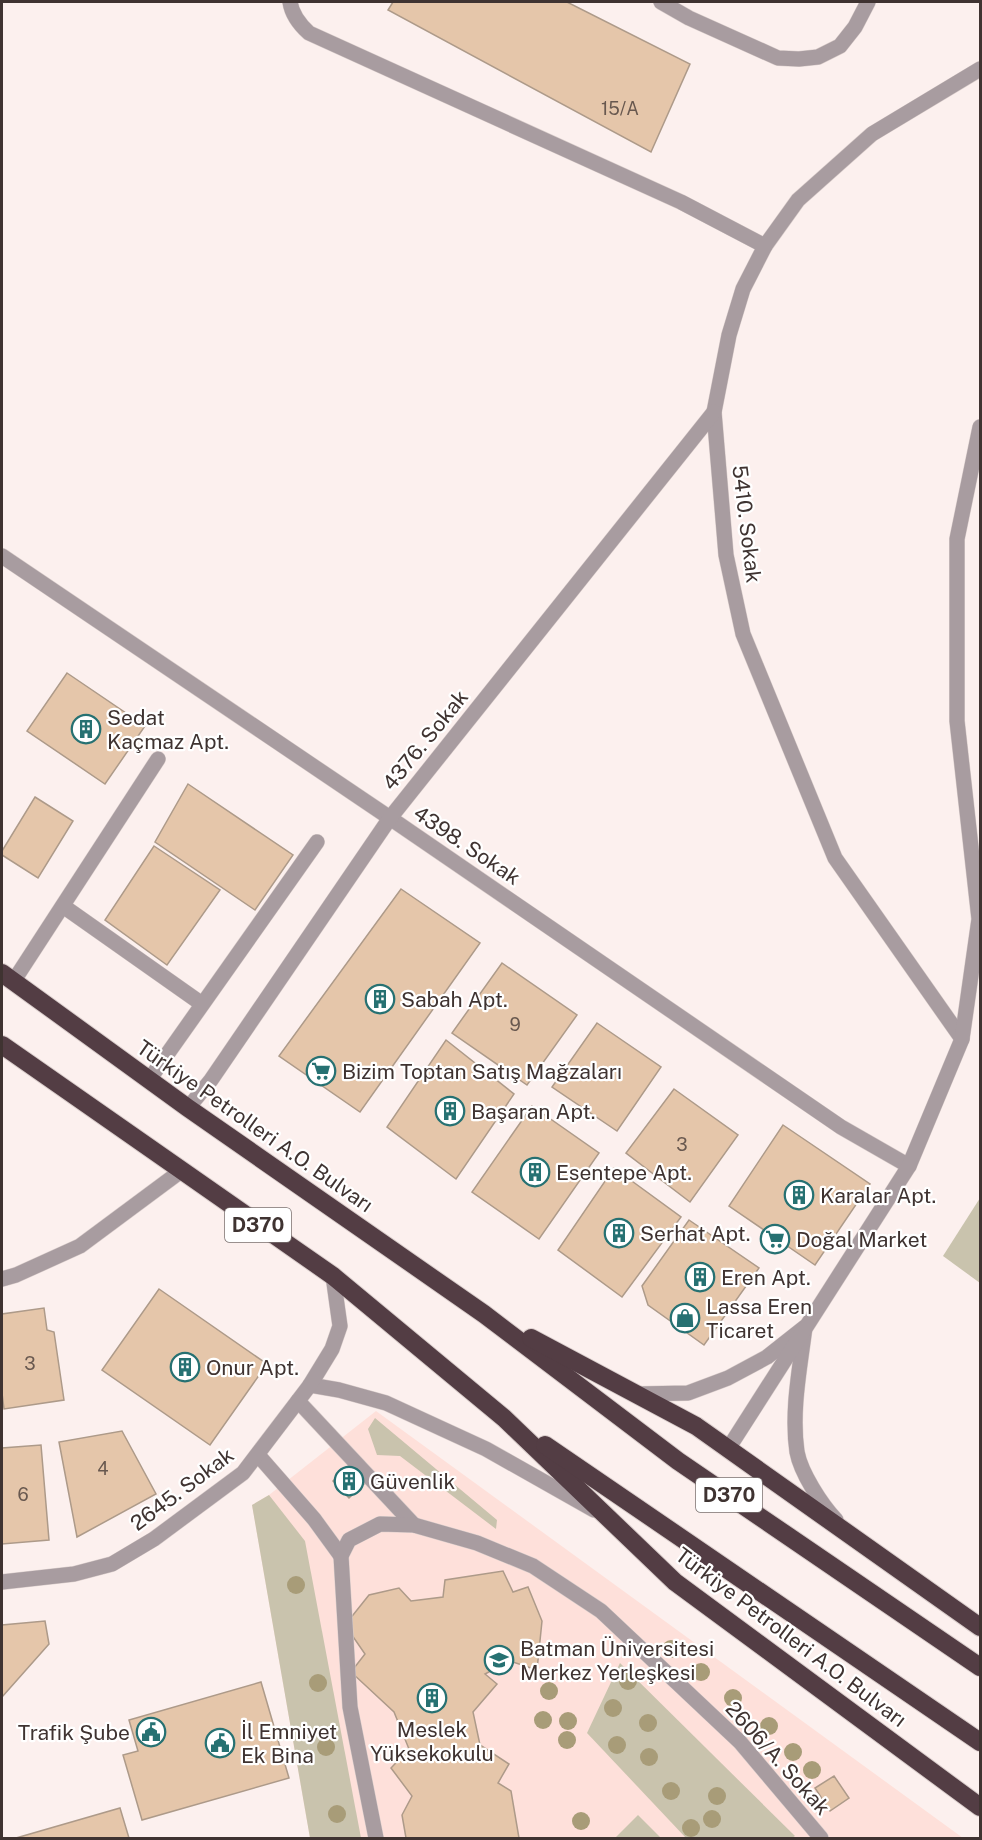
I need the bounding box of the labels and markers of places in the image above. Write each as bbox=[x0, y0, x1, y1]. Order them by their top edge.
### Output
place label: Sedat Kaçmaz Apt. bbox=[107, 705, 229, 754]
building icon: Sedat Kaçmaz Apt. bbox=[70, 713, 102, 745]
building icon: Sabah Apt. bbox=[364, 983, 396, 1015]
place label: Sabah Apt. bbox=[401, 987, 508, 1012]
supermarket icon: Bizim Toptan Satış Mağzaları bbox=[305, 1055, 337, 1087]
place label: Bizim Toptan Satış Mağzaları bbox=[342, 1059, 622, 1084]
building icon: Başaran Apt. bbox=[434, 1095, 466, 1127]
place label: Başaran Apt. bbox=[471, 1099, 595, 1124]
building icon: Esentepe Apt. bbox=[519, 1156, 551, 1188]
place label: Esentepe Apt. bbox=[556, 1160, 692, 1185]
building icon: Karalar Apt. bbox=[783, 1179, 815, 1211]
place label: Karalar Apt. bbox=[820, 1183, 936, 1208]
building icon: Serhat Apt. bbox=[603, 1217, 635, 1249]
place label: Serhat Apt. bbox=[640, 1221, 751, 1246]
supermarket icon: Doğal Market bbox=[759, 1223, 791, 1255]
place label: Doğal Market bbox=[796, 1227, 927, 1252]
building icon: Eren Apt. bbox=[684, 1261, 716, 1293]
place label: Eren Apt. bbox=[721, 1265, 811, 1290]
place label: Lassa Eren Ticaret bbox=[706, 1294, 812, 1343]
shop icon: Lassa Eren Ticaret bbox=[669, 1302, 701, 1334]
building icon: Onur Apt. bbox=[169, 1351, 201, 1383]
place label: Onur Apt. bbox=[206, 1355, 299, 1380]
building icon: Güvenlik bbox=[333, 1465, 365, 1497]
place label: Güvenlik bbox=[370, 1469, 456, 1494]
place label: Batman Üniversitesi Merkez Yerleşkesi bbox=[520, 1636, 714, 1685]
school or university icon: Batman Üniversitesi Merkez Yerleşkesi bbox=[483, 1644, 515, 1676]
building icon: Meslek Yüksekokulu bbox=[416, 1682, 448, 1714]
public building icon: Trafik Şube bbox=[135, 1716, 167, 1748]
place label: Meslek Yüksekokulu bbox=[370, 1717, 494, 1766]
place label: İl Emniyet Ek Bina bbox=[241, 1719, 337, 1768]
place label: Trafik Şube bbox=[18, 1720, 130, 1745]
public building icon: İl Emniyet Ek Bina bbox=[204, 1727, 236, 1759]

